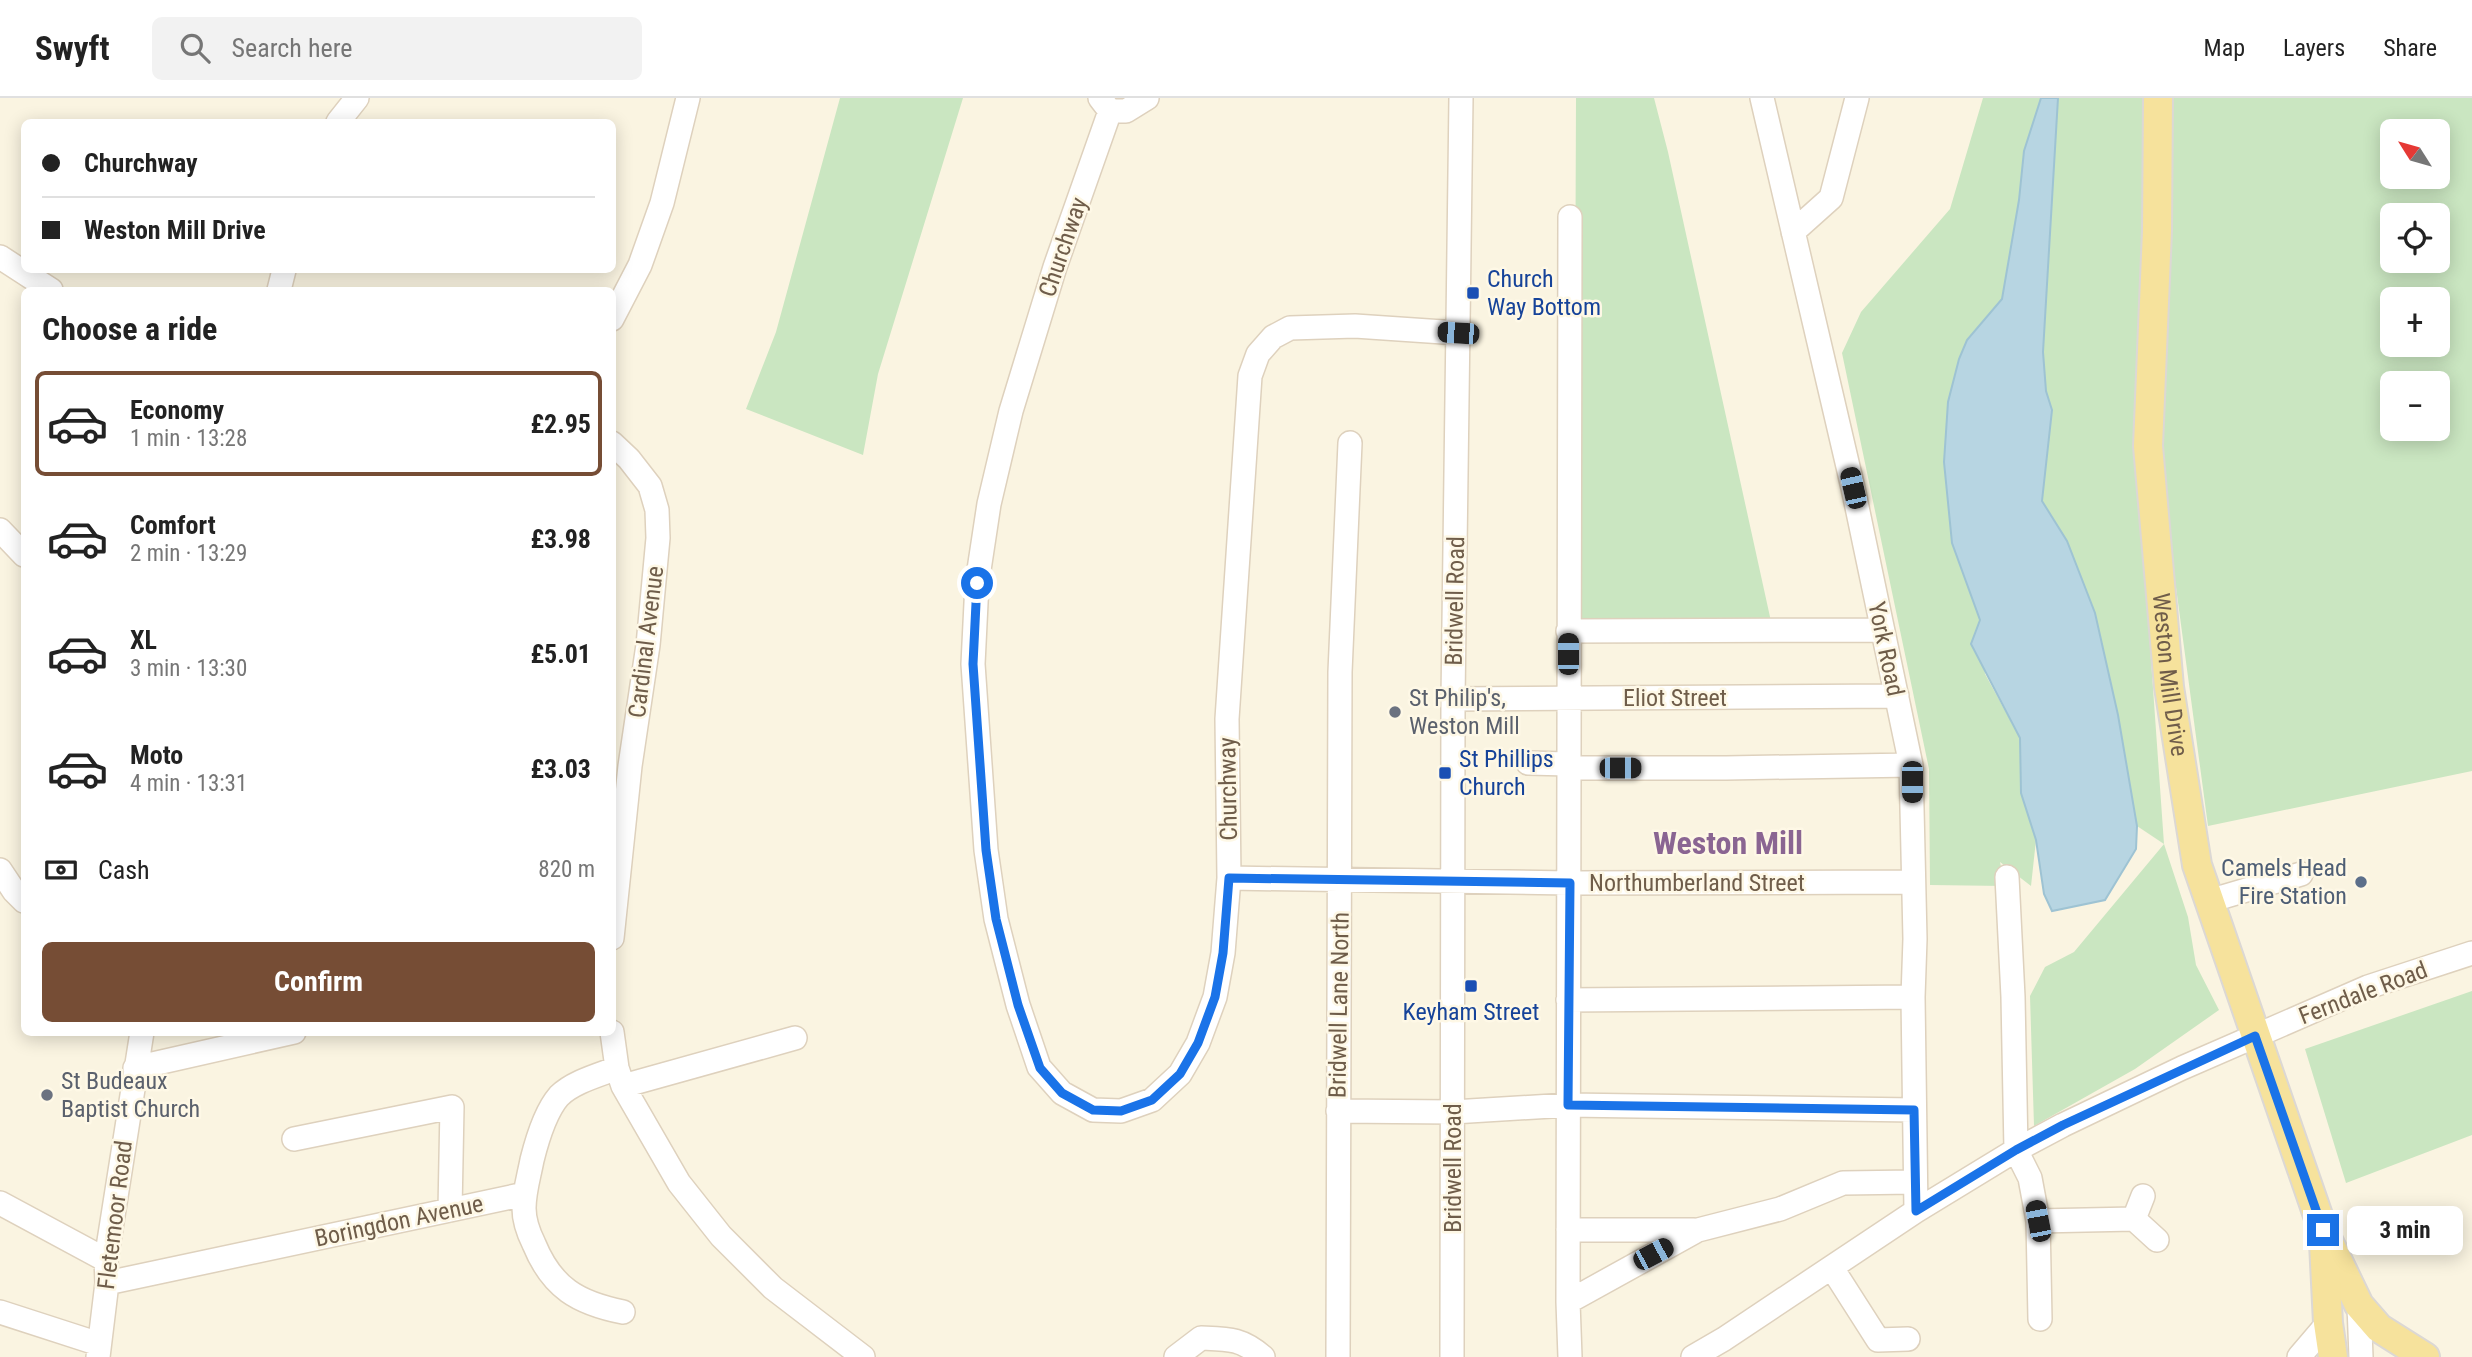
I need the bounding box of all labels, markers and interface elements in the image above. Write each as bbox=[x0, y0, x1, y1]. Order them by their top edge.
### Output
search box bbox=[152, 17, 642, 80]
text: Swyft bbox=[35, 29, 110, 68]
icon: search bbox=[176, 29, 214, 67]
text: Search here bbox=[232, 33, 353, 63]
text: Map bbox=[2204, 34, 2245, 62]
text: Layers bbox=[2283, 34, 2345, 62]
text: Share bbox=[2383, 34, 2437, 62]
north arrow bbox=[2380, 119, 2450, 189]
map controls bbox=[2380, 119, 2450, 441]
text: Churchway bbox=[84, 148, 198, 178]
street label: Churchway bbox=[1033, 194, 1093, 300]
button: locate bbox=[2380, 203, 2450, 273]
text: Weston Mill Drive bbox=[84, 215, 266, 245]
place label: Church Way Bottom bbox=[1487, 265, 1601, 321]
marker: Church Way Bottom bbox=[1465, 285, 1481, 301]
button: + bbox=[2380, 287, 2450, 357]
text: Choose a ride bbox=[42, 310, 217, 348]
car bbox=[1437, 321, 1480, 345]
button: − bbox=[2380, 371, 2450, 441]
icon: car bbox=[46, 392, 109, 455]
text: Economy bbox=[130, 395, 224, 425]
text: £2.95 bbox=[530, 409, 591, 439]
text: 1 min · 13:28 bbox=[130, 425, 247, 452]
car bbox=[1839, 465, 1868, 511]
icon: car bbox=[46, 507, 109, 570]
text: Comfort bbox=[130, 510, 216, 540]
text: £3.98 bbox=[530, 524, 591, 554]
street label: Bridwell Road bbox=[1440, 536, 1470, 666]
text: 2 min · 13:29 bbox=[130, 540, 247, 567]
street label: Cardinal Avenue bbox=[623, 564, 669, 720]
route start bbox=[961, 567, 993, 599]
street label: Weston Mill Drive bbox=[2147, 592, 2194, 758]
street label: York Road bbox=[1862, 599, 1910, 699]
icon: car bbox=[46, 622, 109, 685]
text: XL bbox=[130, 625, 157, 655]
car bbox=[1558, 633, 1579, 675]
text: £5.01 bbox=[530, 639, 591, 669]
text: 3 min · 13:30 bbox=[130, 655, 247, 682]
place label: St Philip's, Weston Mill bbox=[1409, 684, 1520, 740]
street label: Eliot Street bbox=[1623, 684, 1727, 712]
marker: St Philip's, Weston Mill bbox=[1387, 704, 1403, 720]
icon: car bbox=[46, 737, 109, 800]
street label: Churchway bbox=[1213, 737, 1243, 841]
text: Moto bbox=[130, 740, 183, 770]
place label: St Phillips Church bbox=[1459, 745, 1554, 801]
text: £3.03 bbox=[530, 754, 591, 784]
car bbox=[1600, 758, 1642, 779]
car bbox=[1902, 761, 1923, 803]
marker: St Phillips Church bbox=[1437, 765, 1453, 781]
text: 4 min · 13:31 bbox=[130, 770, 247, 797]
district label: Weston Mill bbox=[1653, 824, 1803, 862]
icon: cash bbox=[42, 851, 80, 889]
place label: Camels Head Fire Station bbox=[2221, 854, 2347, 910]
text: Cash bbox=[98, 855, 150, 885]
text: 820 m bbox=[538, 856, 595, 883]
street label: Northumberland Street bbox=[1589, 869, 1805, 897]
marker: Camels Head Fire Station bbox=[2353, 874, 2369, 890]
street label: Bridwell Lane North bbox=[1323, 912, 1355, 1098]
button: Confirm bbox=[42, 942, 595, 1022]
street label: Ferndale Road bbox=[2295, 956, 2431, 1030]
marker: Keyham Street bbox=[1463, 978, 1479, 994]
place label: Keyham Street bbox=[1403, 998, 1539, 1026]
place label: St Budeaux Baptist Church bbox=[61, 1067, 200, 1123]
marker: St Budeaux Baptist Church bbox=[39, 1087, 55, 1103]
street label: Bridwell Road bbox=[1439, 1103, 1467, 1233]
street label: Fletemoor Road bbox=[92, 1139, 138, 1291]
street label: Boringdon Avenue bbox=[312, 1189, 486, 1253]
car bbox=[2024, 1198, 2053, 1244]
callout: 3 min bbox=[2348, 1206, 2463, 1254]
route end bbox=[2307, 1214, 2339, 1246]
text: 3 min bbox=[2379, 1217, 2431, 1244]
car bbox=[1630, 1235, 1677, 1273]

